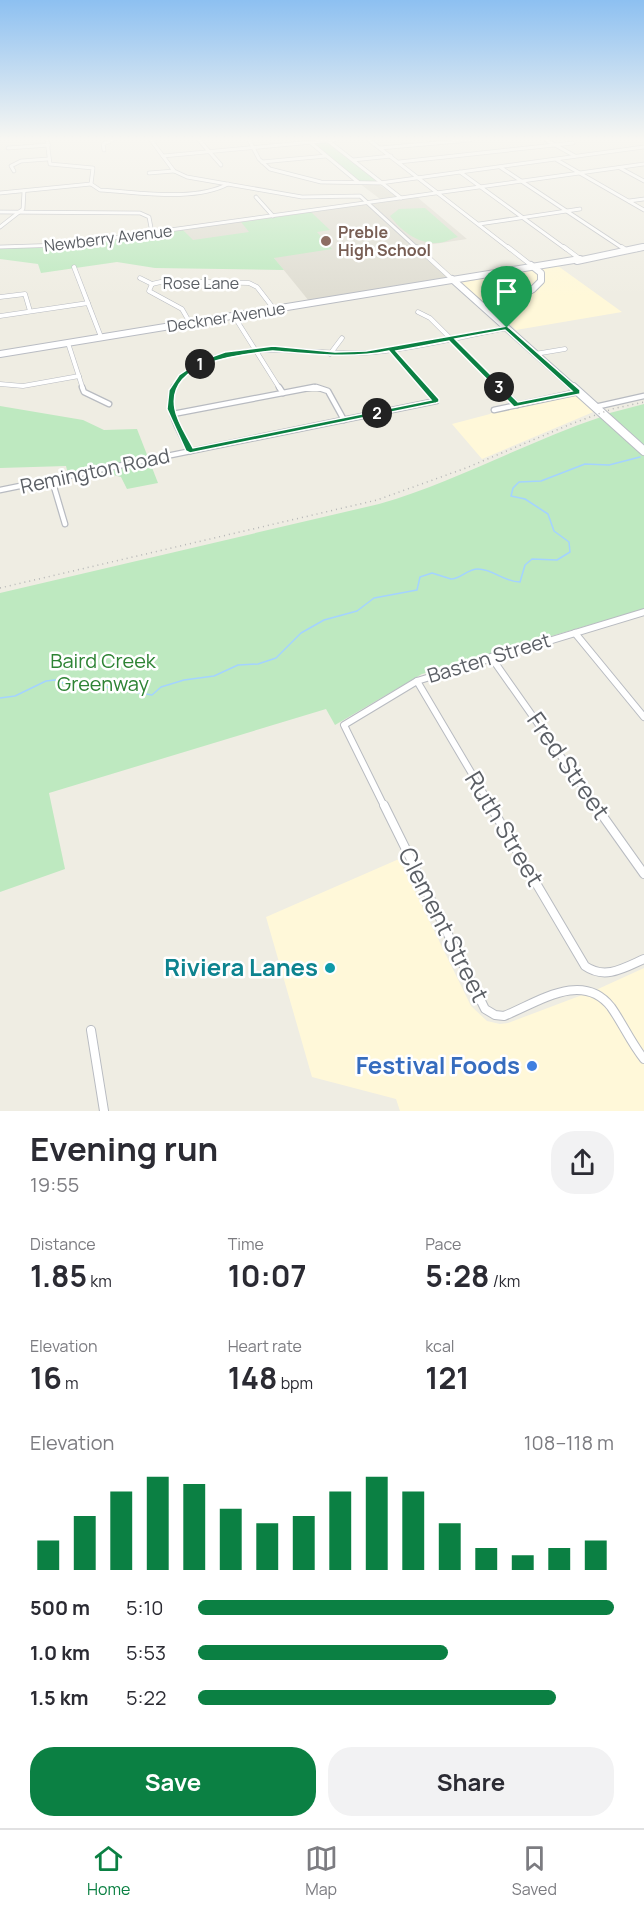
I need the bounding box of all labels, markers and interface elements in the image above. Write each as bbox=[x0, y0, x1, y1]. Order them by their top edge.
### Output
street label: Newberry Avenue bbox=[43, 219, 173, 257]
place label: Preble High School bbox=[338, 221, 431, 261]
marker: Preble High School bbox=[319, 234, 333, 248]
pin bbox=[481, 266, 532, 328]
street label: Rose Lane bbox=[163, 272, 239, 294]
icon: arrive bbox=[490, 275, 523, 308]
street label: Deckner Avenue bbox=[165, 297, 287, 337]
pin: 1 bbox=[185, 349, 215, 379]
text: 1 bbox=[196, 353, 204, 375]
pin: 3 bbox=[484, 372, 514, 402]
text: 3 bbox=[494, 376, 504, 398]
pin: 2 bbox=[362, 398, 392, 428]
text: 2 bbox=[372, 402, 382, 424]
street label: Remington Road bbox=[18, 441, 172, 500]
street label: Basten Street bbox=[424, 626, 554, 689]
park label: Baird Creek Greenway bbox=[50, 647, 157, 697]
street label: Fred Street bbox=[520, 705, 618, 825]
street label: Ruth Street bbox=[458, 765, 553, 892]
street label: Clement Street bbox=[391, 841, 498, 1007]
place label: Riviera Lanes bbox=[164, 950, 318, 983]
marker: Riviera Lanes bbox=[323, 961, 337, 975]
place label: Festival Foods bbox=[356, 1048, 520, 1081]
marker: Festival Foods bbox=[525, 1059, 539, 1073]
text: Evening run bbox=[30, 1126, 218, 1171]
button: share bbox=[551, 1131, 614, 1194]
text: 19:55 bbox=[30, 1171, 79, 1198]
text: Distance bbox=[30, 1233, 96, 1255]
text: Time bbox=[228, 1233, 264, 1255]
text: Pace bbox=[425, 1233, 461, 1255]
text: 1.85 bbox=[30, 1255, 87, 1296]
text: 10:07 bbox=[228, 1255, 307, 1296]
text: 5:28 bbox=[425, 1255, 489, 1296]
text: km bbox=[87, 1270, 112, 1292]
text: /km bbox=[489, 1270, 520, 1292]
text: Elevation bbox=[30, 1335, 98, 1357]
text: Heart rate bbox=[228, 1335, 302, 1357]
text: kcal bbox=[425, 1335, 455, 1357]
text: 16 bbox=[30, 1357, 62, 1398]
text: 148 bbox=[228, 1357, 277, 1398]
text: 121 bbox=[425, 1357, 469, 1398]
text: m bbox=[62, 1372, 79, 1394]
text: bpm bbox=[277, 1372, 313, 1394]
text: Elevation bbox=[30, 1429, 114, 1456]
text: 108–118 m bbox=[524, 1429, 614, 1456]
text: 500 m bbox=[30, 1594, 90, 1621]
text: 5:10 bbox=[126, 1594, 164, 1621]
text: 1.0 km bbox=[30, 1639, 90, 1666]
text: 5:53 bbox=[126, 1639, 166, 1666]
text: 1.5 km bbox=[30, 1684, 89, 1711]
text: 5:22 bbox=[126, 1684, 166, 1711]
button: Save bbox=[30, 1747, 316, 1816]
button: Share bbox=[328, 1747, 614, 1816]
tab: Home bbox=[87, 1842, 130, 1900]
tab: Map bbox=[305, 1842, 338, 1900]
tab: Saved bbox=[512, 1842, 557, 1900]

